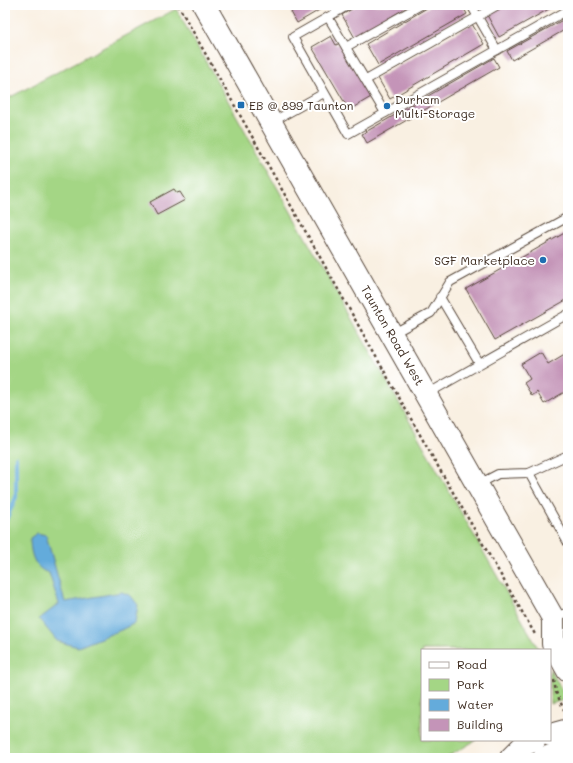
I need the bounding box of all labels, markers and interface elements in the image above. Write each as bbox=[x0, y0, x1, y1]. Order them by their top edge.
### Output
place label: Durham Multi-Storage bbox=[395, 91, 475, 121]
place label: EB @ 899 Taunton bbox=[249, 97, 353, 113]
marker: EB @ 899 Taunton bbox=[236, 100, 246, 110]
marker: Durham Multi-Storage bbox=[382, 101, 392, 111]
place label: SGF Marketplace bbox=[434, 252, 535, 268]
marker: SGF Marketplace bbox=[538, 255, 548, 265]
street label: Taunton Road West bbox=[358, 282, 428, 388]
legend bbox=[421, 649, 551, 741]
text: Road bbox=[457, 656, 487, 672]
text: Park bbox=[457, 676, 484, 692]
text: Water bbox=[457, 696, 494, 712]
text: Building bbox=[457, 716, 503, 732]

